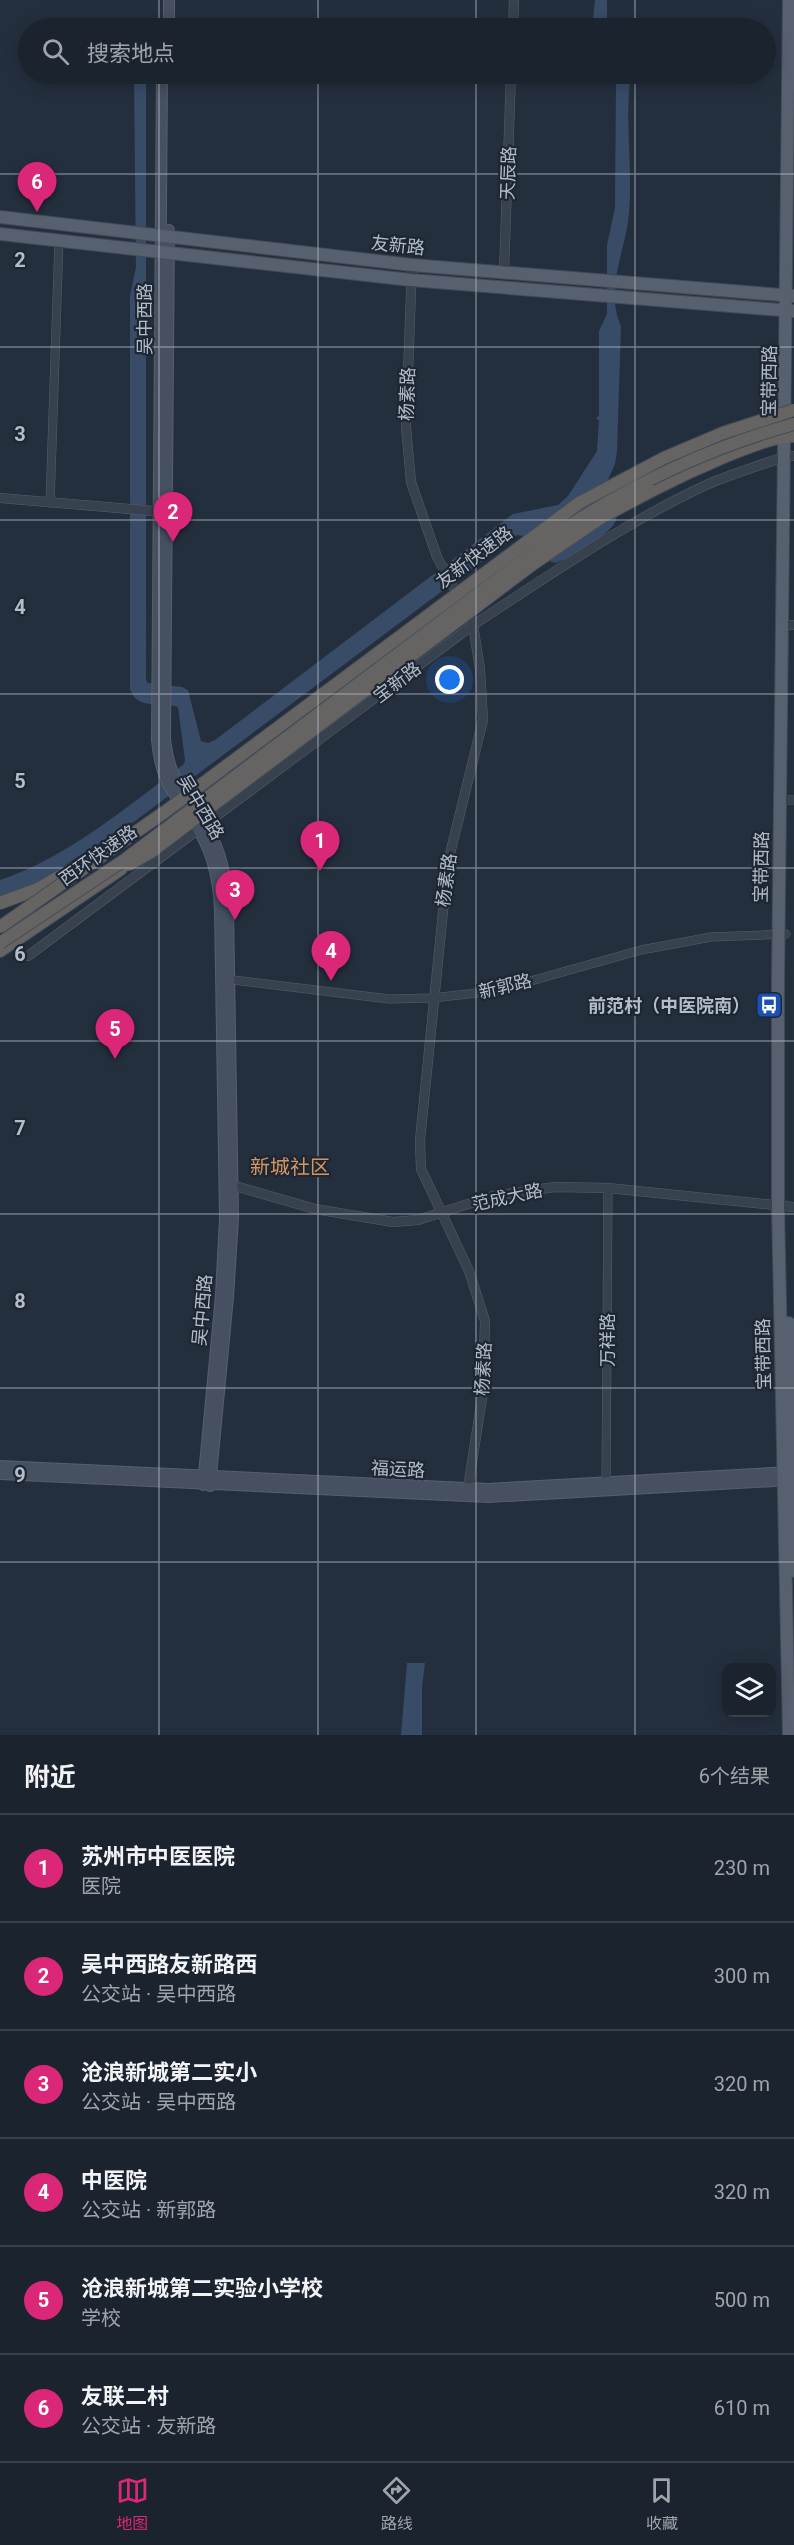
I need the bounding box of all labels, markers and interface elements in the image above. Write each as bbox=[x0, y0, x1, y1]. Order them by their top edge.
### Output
search box bbox=[18, 18, 776, 84]
icon: search bbox=[39, 35, 72, 68]
text: 搜索地点 bbox=[87, 41, 175, 66]
street label: 天辰路 bbox=[497, 146, 519, 200]
pin: 6 bbox=[18, 162, 57, 212]
street label: 友新路 bbox=[370, 232, 426, 258]
text: 2 bbox=[14, 248, 26, 272]
street label: 吴中西路 bbox=[134, 283, 155, 355]
street label: 宝带西路 bbox=[758, 345, 780, 417]
street label: 杨素路 bbox=[396, 367, 418, 421]
text: 3 bbox=[14, 422, 26, 446]
pin: 2 bbox=[154, 492, 192, 542]
street label: 友新快速路 bbox=[432, 522, 516, 592]
text: 4 bbox=[14, 595, 26, 619]
street label: 宝新路 bbox=[369, 657, 425, 707]
your location bbox=[435, 665, 464, 694]
text: 5 bbox=[14, 769, 26, 793]
street label: 吴中西路 bbox=[173, 771, 229, 843]
street label: 西环快速路 bbox=[55, 821, 141, 889]
pin: 1 bbox=[300, 822, 340, 871]
street label: 宝带西路 bbox=[750, 831, 772, 903]
street label: 杨素路 bbox=[432, 852, 460, 908]
pin: 3 bbox=[216, 870, 254, 920]
pin: 4 bbox=[312, 932, 350, 981]
text: 6 bbox=[14, 942, 26, 966]
street label: 新郭路 bbox=[476, 970, 534, 1002]
bus stop icon: 前范村（中医院南） bbox=[754, 990, 784, 1020]
place label: 前范村（中医院南） bbox=[588, 995, 750, 1016]
pin: 5 bbox=[96, 1010, 134, 1059]
text: 7 bbox=[14, 1116, 26, 1140]
district label: 新城社区 bbox=[250, 1155, 330, 1179]
street label: 范成大路 bbox=[470, 1179, 544, 1215]
street label: 吴中西路 bbox=[188, 1273, 216, 1347]
text: 8 bbox=[14, 1289, 26, 1313]
street label: 万祥路 bbox=[597, 1313, 618, 1367]
street label: 宝带西路 bbox=[752, 1318, 774, 1390]
street label: 杨素路 bbox=[471, 1341, 495, 1397]
street label: 福运路 bbox=[370, 1457, 426, 1481]
text: 9 bbox=[14, 1463, 26, 1487]
map controls bbox=[722, 1663, 776, 1717]
button: layers bbox=[722, 1663, 776, 1717]
text: 附近 bbox=[24, 1762, 76, 1792]
text: 6个结果 bbox=[699, 1764, 770, 1788]
text: 苏州市中医医院 bbox=[81, 1844, 235, 1869]
text: 1 bbox=[38, 1856, 49, 1880]
text: 230 m bbox=[714, 1856, 770, 1880]
text: 医院 bbox=[81, 1874, 121, 1898]
text: 吴中西路友新路西 bbox=[81, 1952, 257, 1977]
text: 2 bbox=[38, 1964, 49, 1988]
text: 300 m bbox=[714, 1964, 770, 1988]
text: 公交站 · 吴中西路 bbox=[81, 1982, 236, 2006]
text: 沧浪新城第二实小 bbox=[81, 2060, 257, 2085]
text: 3 bbox=[38, 2072, 49, 2096]
text: 320 m bbox=[714, 2072, 770, 2096]
text: 公交站 · 吴中西路 bbox=[81, 2090, 236, 2114]
text: 中医院 bbox=[81, 2168, 147, 2193]
text: 4 bbox=[38, 2180, 49, 2204]
text: 320 m bbox=[714, 2180, 770, 2204]
text: 公交站 · 新郭路 bbox=[81, 2198, 216, 2222]
text: 沧浪新城第二实验小学校 bbox=[81, 2276, 323, 2301]
text: 5 bbox=[38, 2288, 49, 2312]
text: 500 m bbox=[714, 2288, 770, 2312]
text: 学校 bbox=[81, 2306, 121, 2330]
text: 友联二村 bbox=[81, 2384, 169, 2409]
text: 6 bbox=[38, 2396, 49, 2420]
text: 610 m bbox=[714, 2396, 770, 2420]
text: 公交站 · 友新路 bbox=[81, 2414, 216, 2438]
tab: 地图 bbox=[116, 2474, 149, 2534]
tab: 路线 bbox=[380, 2474, 413, 2534]
tab: 收藏 bbox=[645, 2474, 678, 2534]

